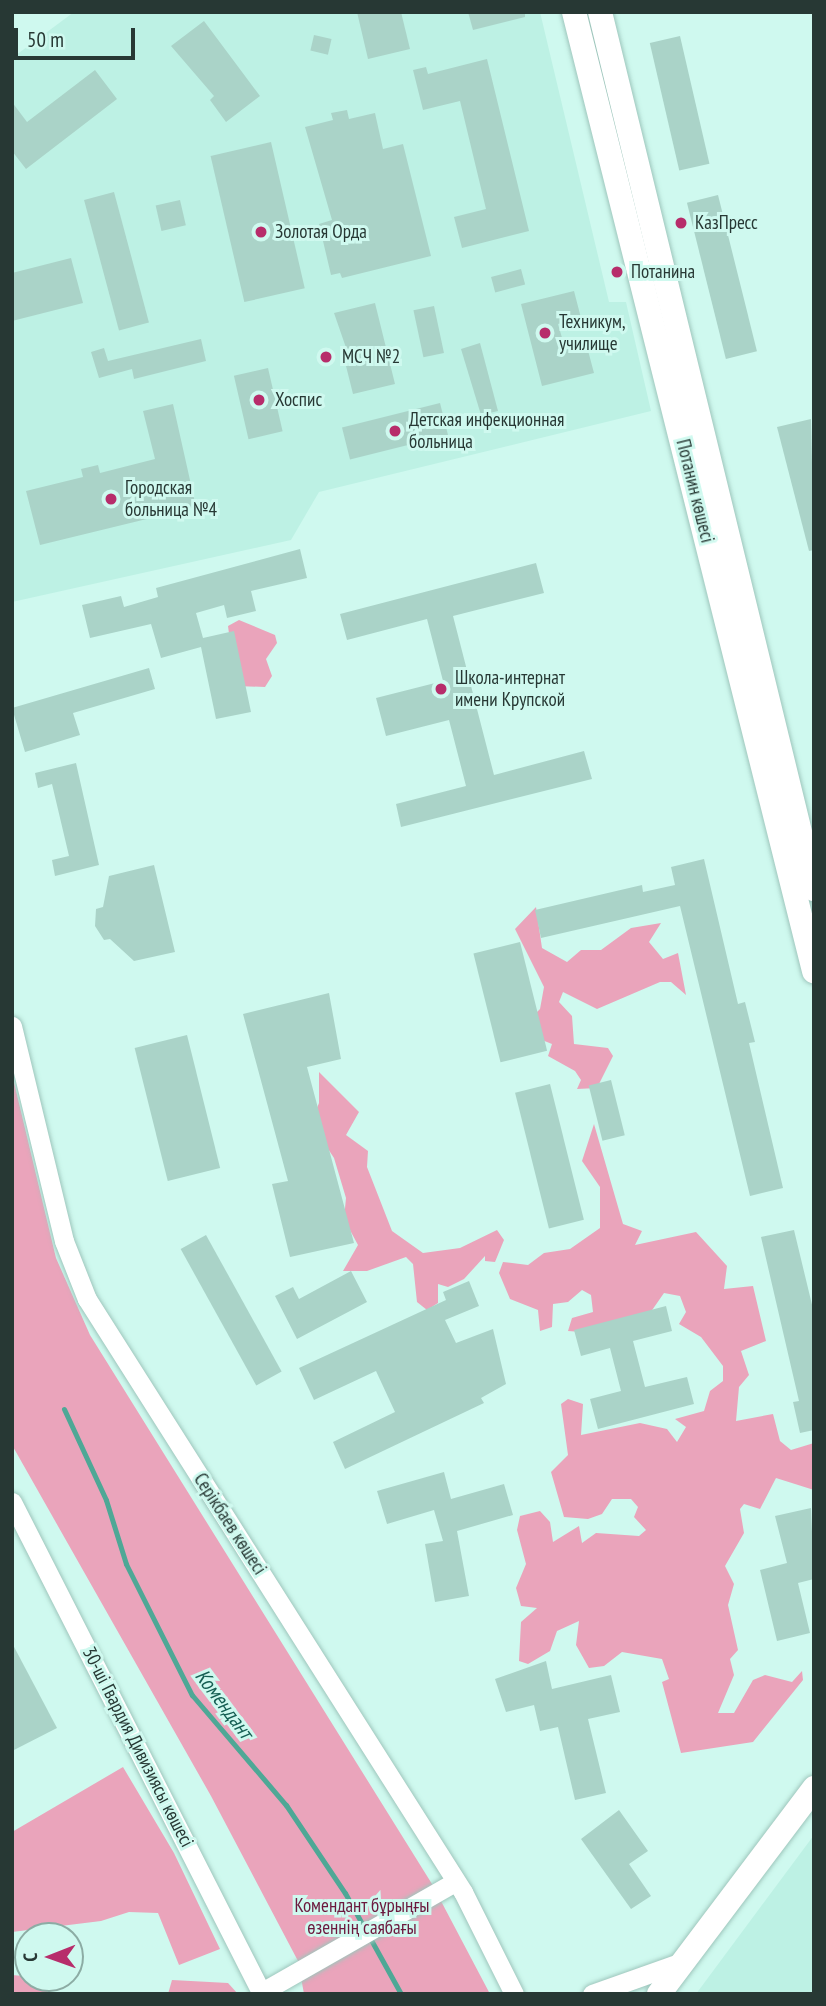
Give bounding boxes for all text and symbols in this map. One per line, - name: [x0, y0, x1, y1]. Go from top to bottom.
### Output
- scale bar: [18, 14, 138, 58]
- text: 50 m: [27, 26, 64, 53]
- place label: КазПресс: [695, 212, 758, 234]
- marker: КазПресс: [673, 215, 689, 231]
- place label: Золотая Орда: [275, 221, 367, 243]
- marker: Золотая Орда: [253, 224, 269, 240]
- place label: Потанина: [631, 261, 695, 283]
- marker: Потанина: [609, 264, 625, 280]
- place label: Техникум, училище: [559, 311, 625, 355]
- marker: Техникум, училище: [537, 325, 553, 341]
- place label: МСЧ №2: [342, 346, 400, 368]
- marker: МСЧ №2: [316, 347, 336, 367]
- place label: Хоспис: [275, 389, 322, 411]
- marker: Хоспис: [249, 390, 269, 410]
- place label: Детская инфекционная больница: [409, 409, 564, 453]
- marker: Детская инфекционная больница: [387, 423, 403, 439]
- street label: Потанин көшесі: [671, 437, 719, 545]
- place label: Городская больница №4: [125, 477, 217, 521]
- marker: Городская больница №4: [103, 491, 119, 507]
- place label: Школа-интернат имени Крупской: [455, 667, 565, 711]
- marker: Школа-интернат имени Крупской: [433, 681, 449, 697]
- street label: Серікбаев көшесі: [189, 1469, 271, 1579]
- street label: 30-ші Гвардия Дивизиясы көшесі: [77, 1643, 199, 1851]
- water label: Комендант: [190, 1664, 258, 1744]
- park label: Комендант бұрыңғы өзеннің саябағы: [294, 1895, 430, 1939]
- north arrow: [14, 1922, 84, 1992]
- text: С: [18, 1953, 42, 1962]

